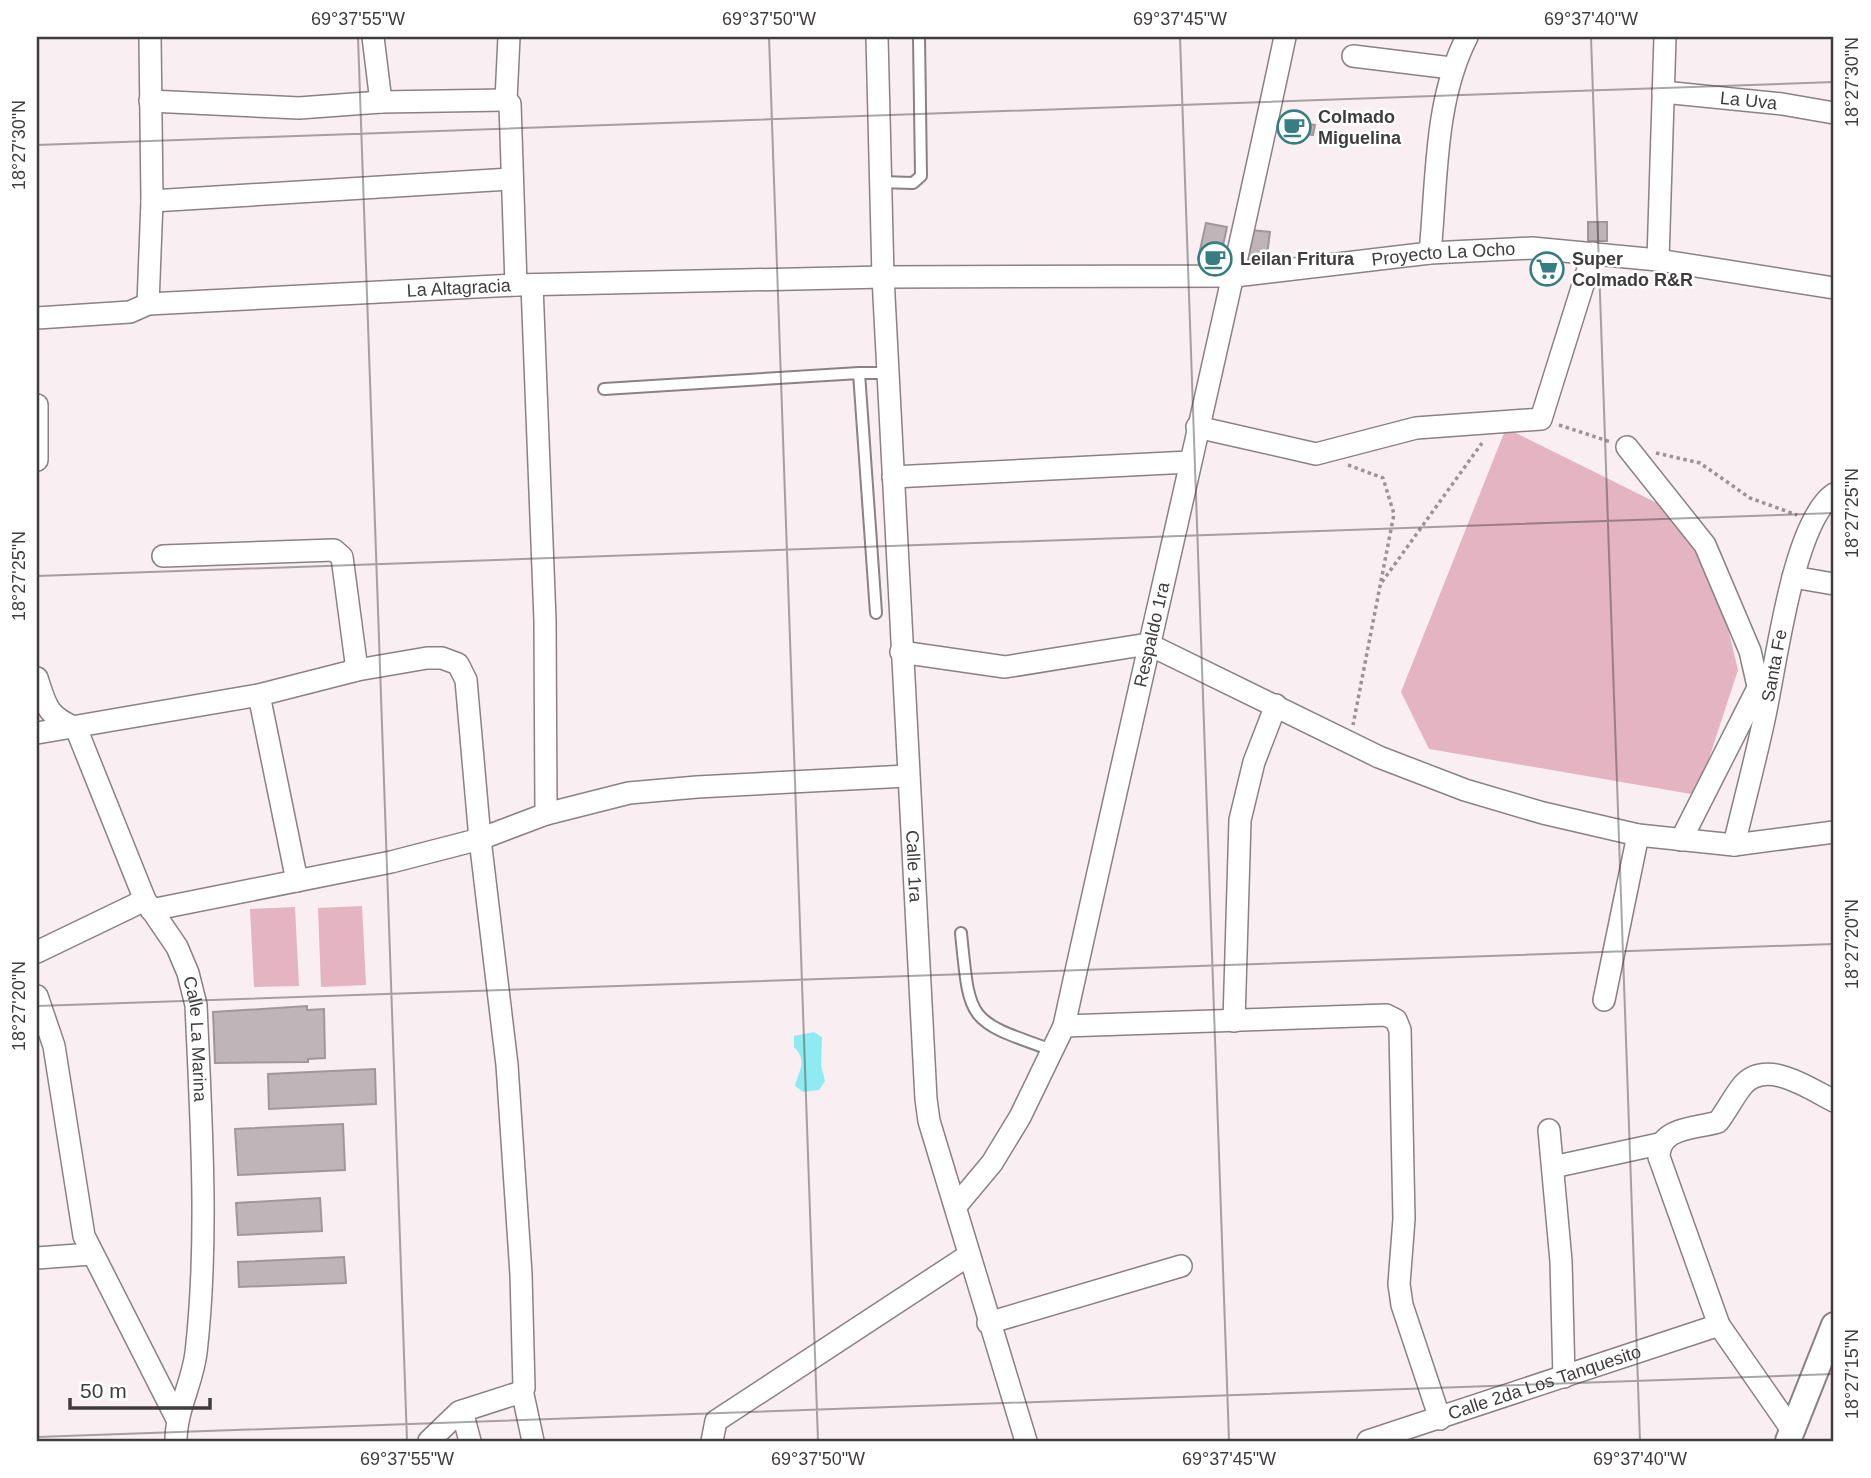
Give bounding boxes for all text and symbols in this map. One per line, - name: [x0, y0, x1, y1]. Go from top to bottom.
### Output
- text: 69°37'55"W: [311, 9, 405, 29]
- text: 69°37'50"W: [722, 9, 816, 29]
- text: 69°37'45"W: [1133, 9, 1227, 29]
- text: 69°37'40"W: [1544, 9, 1638, 29]
- text: 18°27'30"N: [1842, 37, 1862, 127]
- street label: La Uva: [1719, 88, 1779, 114]
- text: 18°27'30"N: [9, 100, 29, 190]
- place label: Colmado Miguelina: [1318, 107, 1402, 148]
- cafe icon: Colmado Miguelina: [1275, 108, 1313, 146]
- street label: Proyecto La Ocho: [1370, 239, 1516, 270]
- cafe icon: Leilan Fritura: [1196, 240, 1234, 278]
- place label: Leilan Fritura: [1240, 249, 1355, 269]
- place label: Super Colmado R&R: [1572, 249, 1693, 290]
- supermarket icon: Super Colmado R&R: [1528, 250, 1566, 288]
- street label: La Altagracia: [406, 275, 512, 301]
- text: 18°27'25"N: [1842, 468, 1862, 558]
- text: 18°27'25"N: [9, 531, 29, 621]
- street label: Respaldo 1ra: [1130, 579, 1174, 689]
- street label: Santa Fe: [1758, 628, 1791, 703]
- street label: Calle 1ra: [902, 830, 926, 904]
- text: 18°27'20"N: [1842, 899, 1862, 989]
- text: 18°27'20"N: [9, 961, 29, 1051]
- street label: Calle La Marina: [179, 974, 210, 1103]
- text: 18°27'15"N: [1842, 1329, 1862, 1419]
- street label: Calle 2da Los Tanquesito: [1446, 1341, 1644, 1424]
- scale bar: [70, 1366, 210, 1410]
- text: 50 m: [80, 1379, 127, 1402]
- text: 69°37'55"W: [360, 1449, 454, 1469]
- text: 69°37'50"W: [771, 1449, 865, 1469]
- text: 69°37'45"W: [1182, 1449, 1276, 1469]
- text: 69°37'40"W: [1593, 1449, 1687, 1469]

